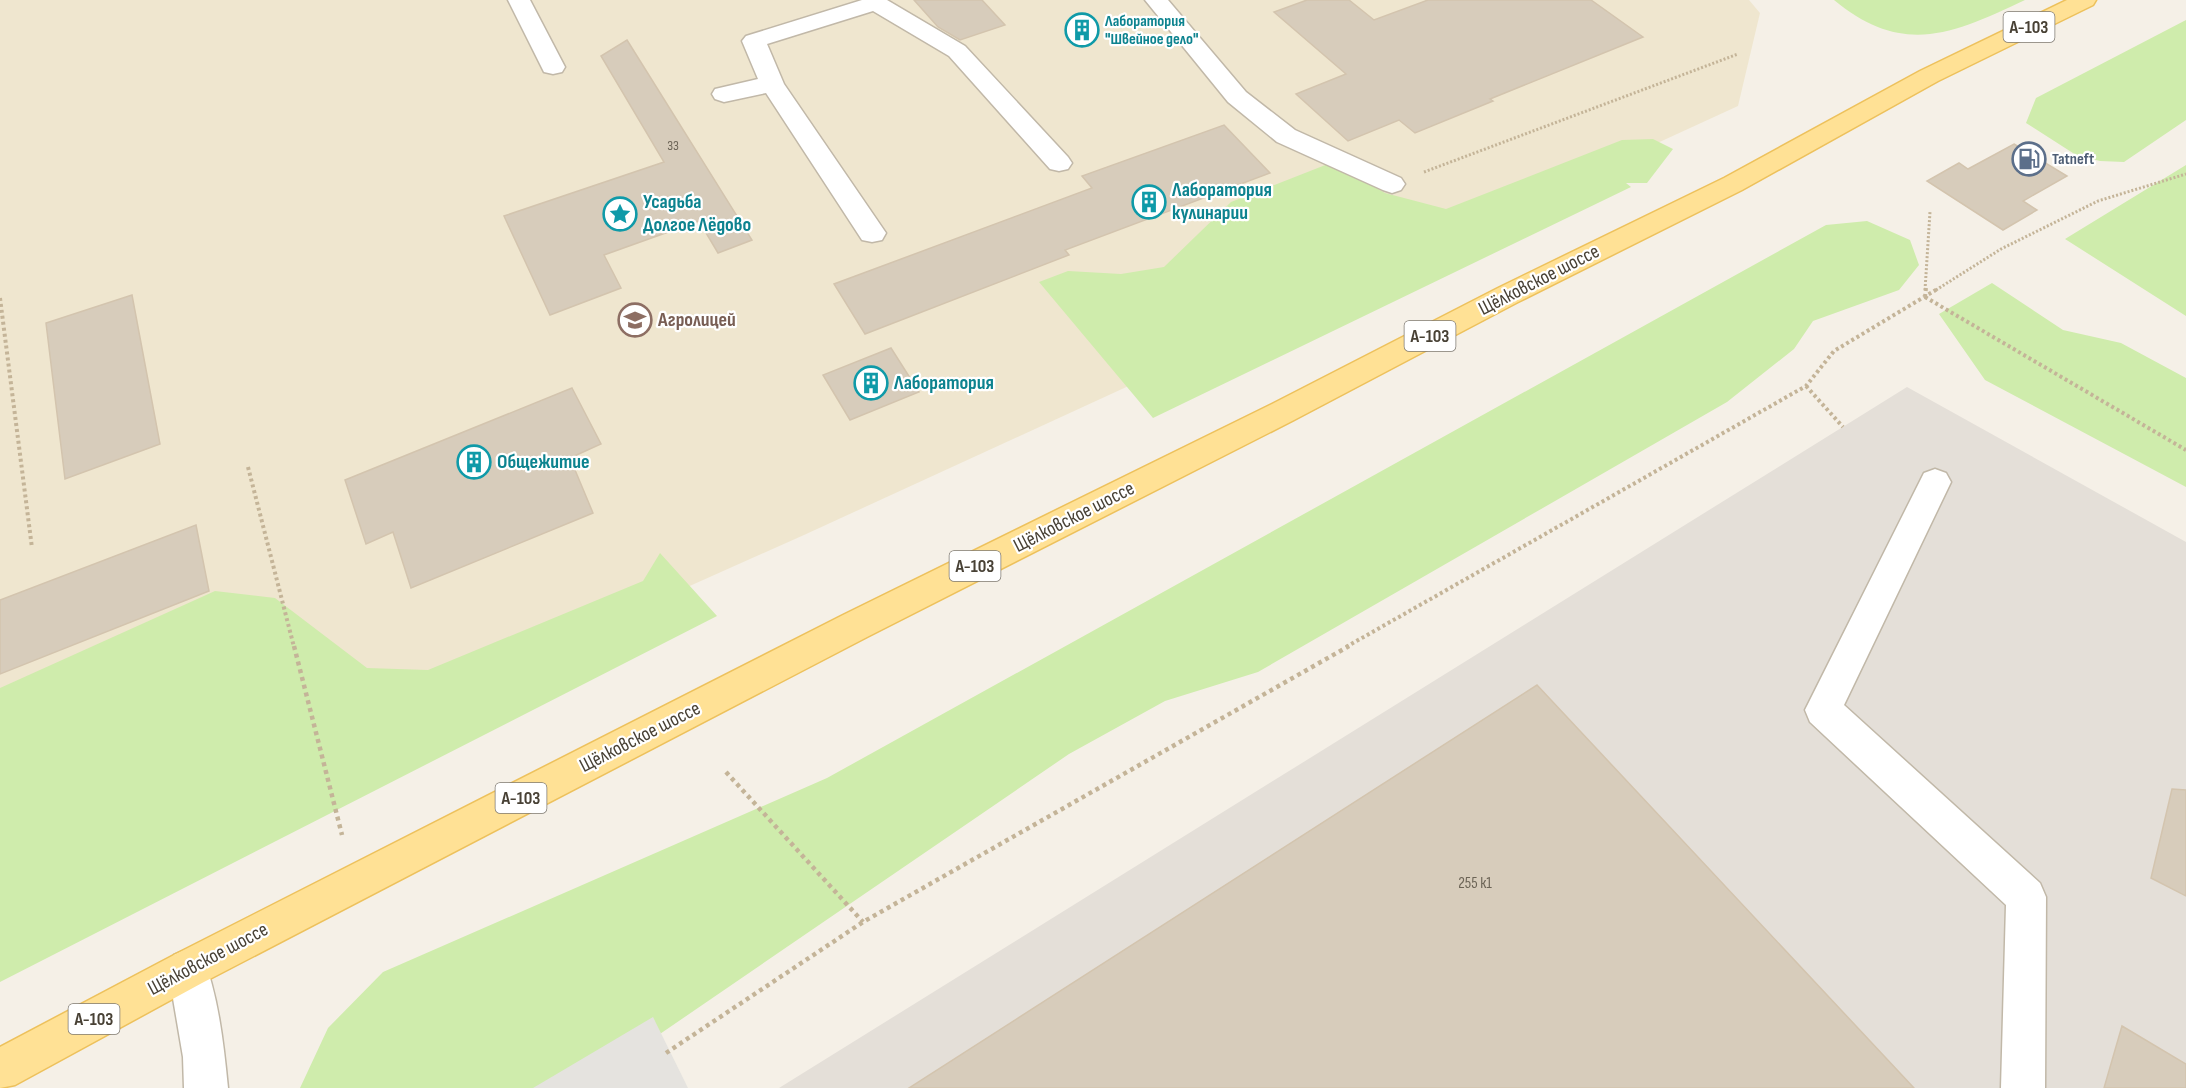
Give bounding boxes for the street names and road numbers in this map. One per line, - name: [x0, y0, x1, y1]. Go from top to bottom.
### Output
- road number: А-103: [2004, 12, 2054, 42]
- street label: Щёлковское шоссе: [1475, 239, 1603, 321]
- road number: А-103: [1404, 321, 1456, 351]
- street label: Щёлковское шоссе: [1010, 476, 1138, 558]
- road number: А-103: [950, 551, 1000, 581]
- street label: Щёлковское шоссе: [576, 696, 704, 778]
- road number: А-103: [496, 783, 546, 813]
- street label: Щёлковское шоссе: [144, 917, 272, 1001]
- road number: А-103: [68, 1004, 119, 1034]

